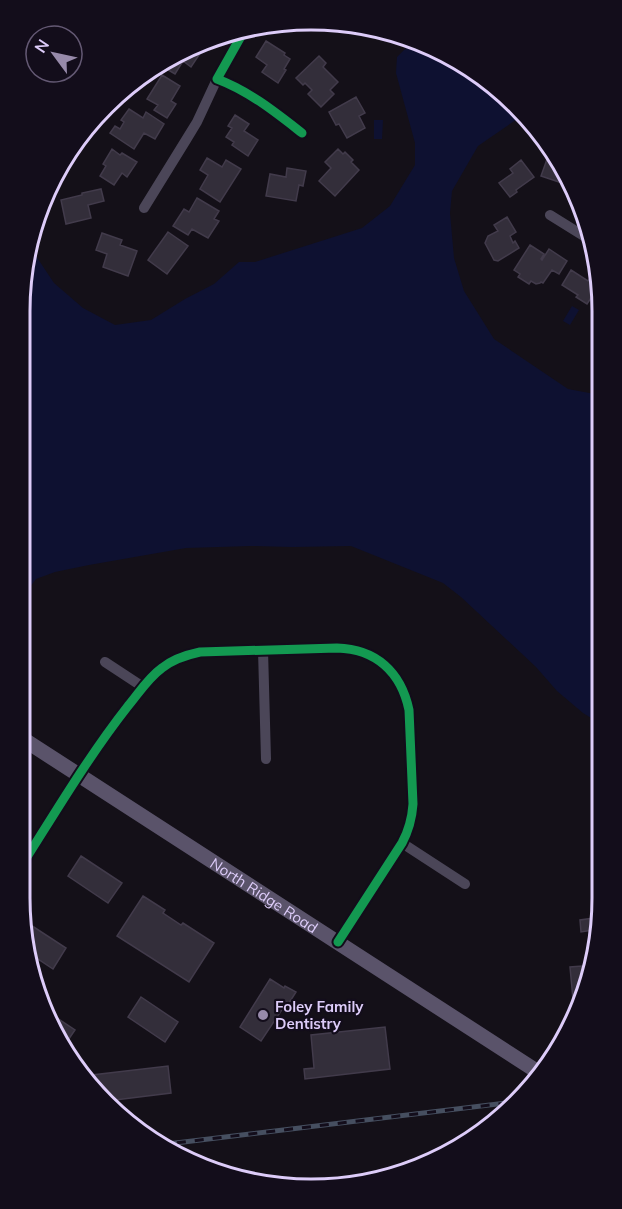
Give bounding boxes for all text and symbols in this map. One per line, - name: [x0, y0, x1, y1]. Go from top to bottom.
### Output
- north arrow: [24, 24, 84, 84]
- text: N: [30, 35, 53, 56]
- street label: North Ridge Road: [207, 853, 322, 937]
- place label: Foley Family Dentistry: [275, 997, 364, 1033]
- marker: Foley Family Dentistry: [256, 1008, 270, 1022]

